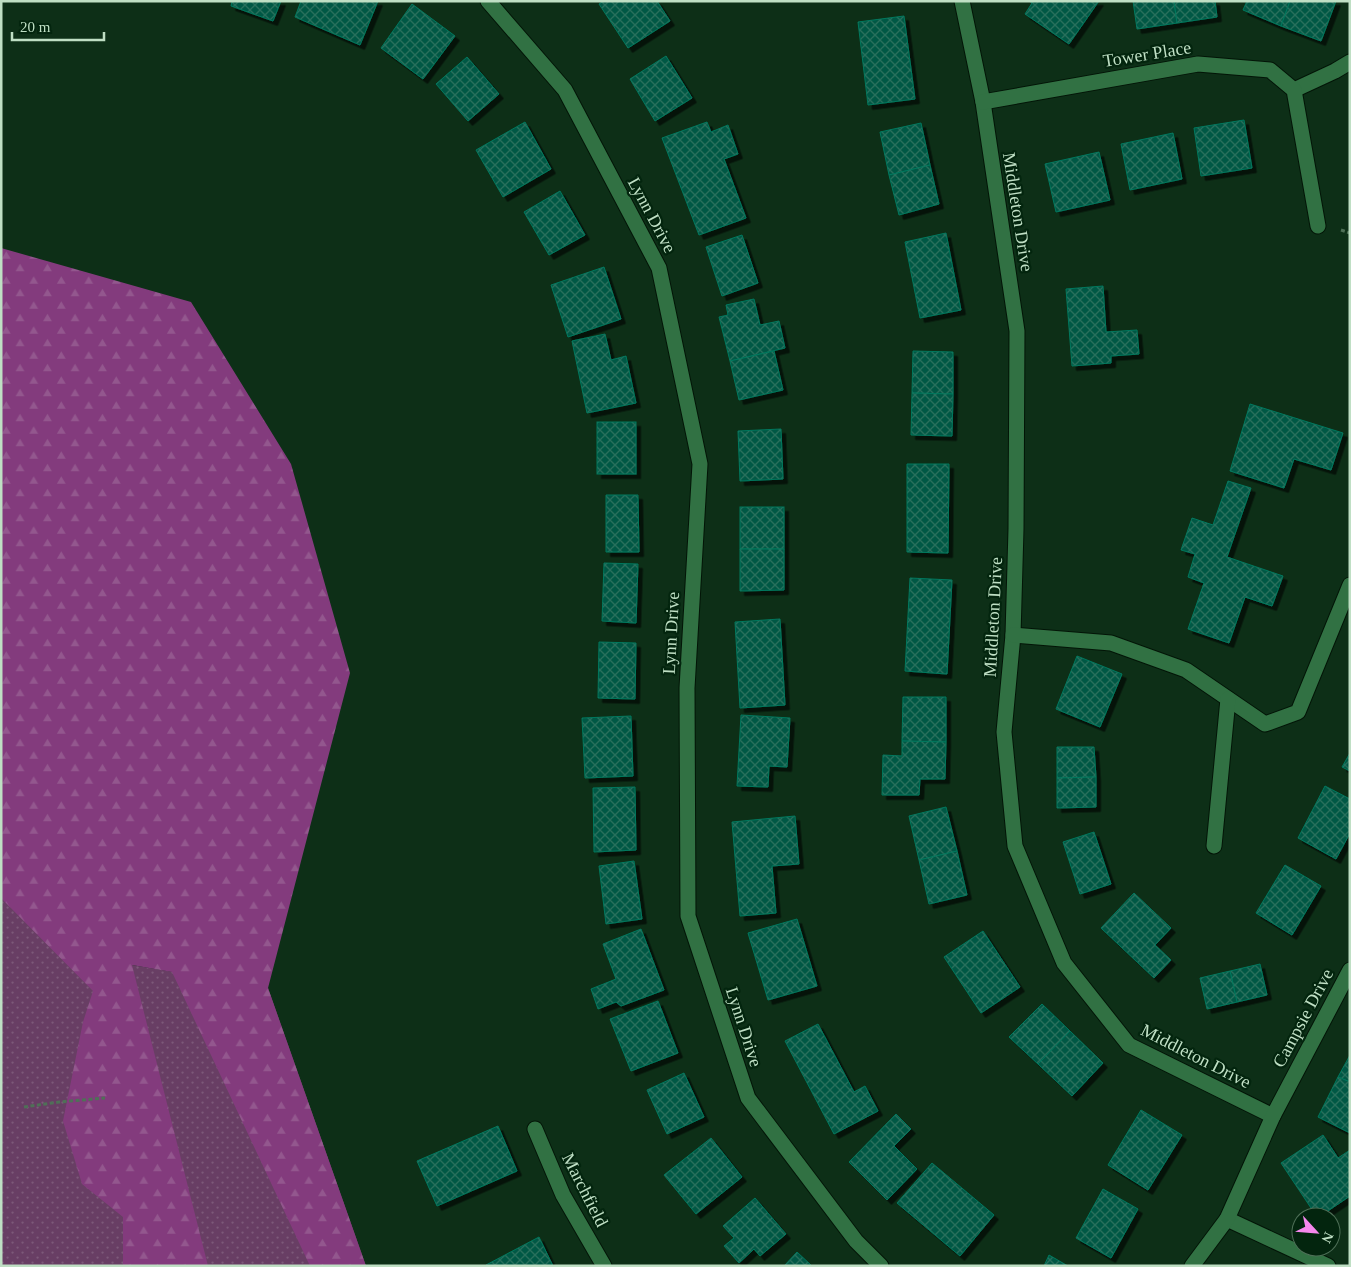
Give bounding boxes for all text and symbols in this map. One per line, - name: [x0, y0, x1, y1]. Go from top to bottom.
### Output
- scale bar: [12, 10, 105, 42]
- text: 20 m: [20, 19, 51, 35]
- street label: Tower Place: [1101, 37, 1193, 71]
- street label: Middleton Drive: [999, 151, 1037, 273]
- street label: Lynn Drive: [624, 174, 680, 256]
- street label: Middleton Drive: [980, 556, 1006, 678]
- street label: Lynn Drive: [659, 591, 683, 675]
- street label: Campsie Drive: [1269, 965, 1337, 1071]
- street label: Lynn Drive: [722, 985, 766, 1069]
- street label: Middleton Drive: [1138, 1020, 1254, 1092]
- street label: Marchfield: [558, 1150, 612, 1230]
- north arrow: [1291, 1207, 1341, 1257]
- text: N: [1318, 1230, 1336, 1245]

